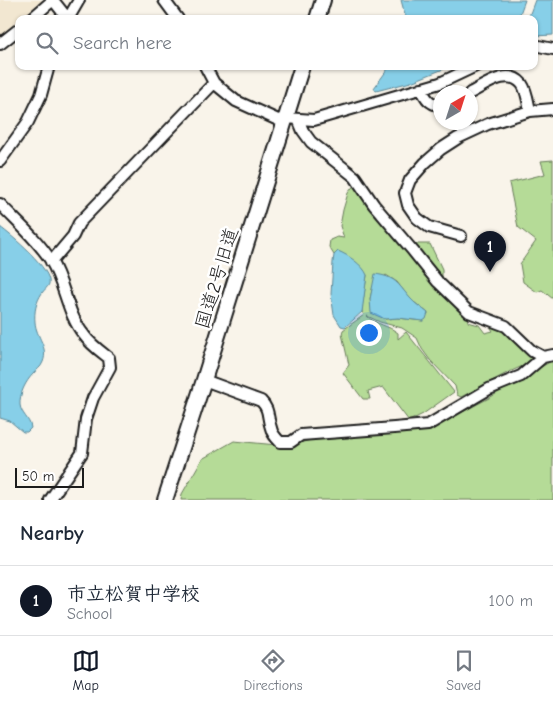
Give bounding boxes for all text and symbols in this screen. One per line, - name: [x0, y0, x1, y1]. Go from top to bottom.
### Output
- search box: [15, 15, 538, 70]
- icon: search: [33, 29, 61, 57]
- text: Search here: [73, 32, 172, 54]
- north arrow: [433, 85, 478, 130]
- street label: 国道2号旧道: [191, 225, 243, 332]
- pin: 1: [474, 231, 506, 272]
- your location: [356, 320, 382, 346]
- scale bar: [15, 465, 84, 488]
- text: 50 m: [22, 468, 54, 485]
- text: Nearby: [20, 521, 84, 545]
- text: 市立松賀中学校: [67, 583, 200, 605]
- text: 1: [33, 592, 39, 610]
- text: 100 m: [489, 592, 533, 610]
- text: School: [67, 605, 113, 623]
- tab: Map: [72, 647, 100, 694]
- tab: Directions: [243, 647, 303, 694]
- tab: Saved: [446, 647, 481, 694]

